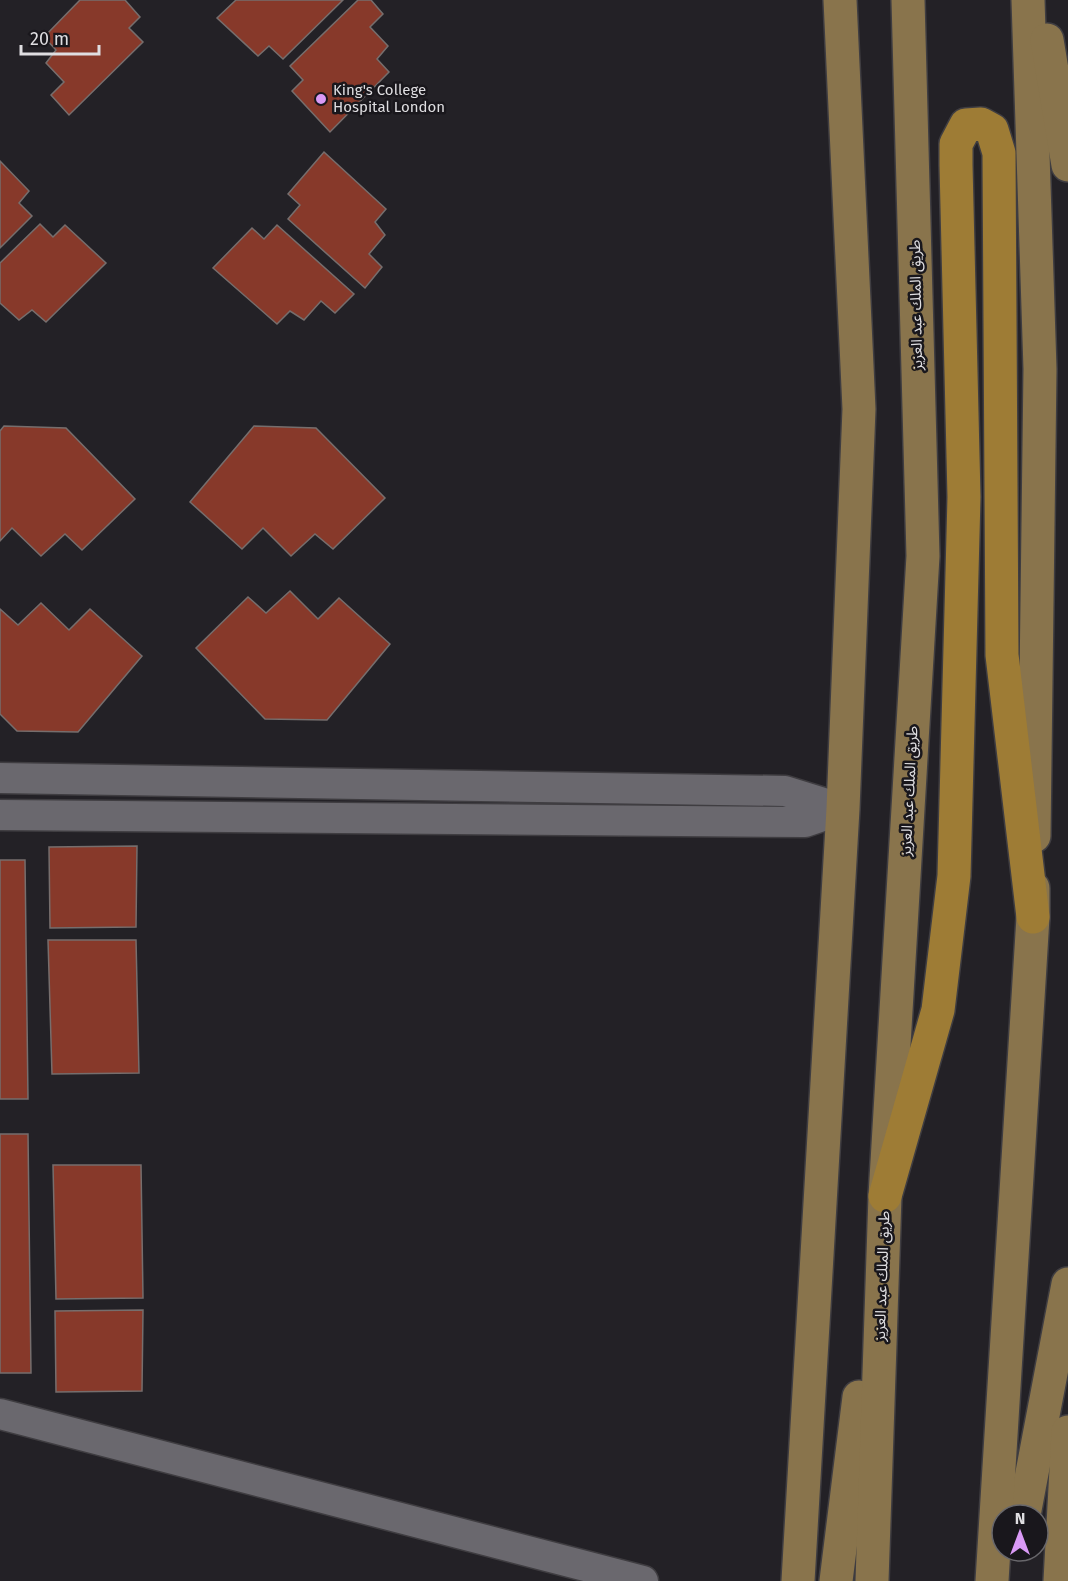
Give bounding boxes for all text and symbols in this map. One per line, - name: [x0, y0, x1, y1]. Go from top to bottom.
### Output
- scale bar: [21, 18, 99, 56]
- text: 20 m: [30, 28, 69, 50]
- place label: King's College Hospital London: [333, 81, 445, 116]
- marker: King's College Hospital London: [314, 92, 328, 106]
- street label: طريق الملك عبد العزيز: [906, 240, 927, 371]
- street label: طريق الملك عبد العزيز: [897, 725, 922, 858]
- street label: طريق الملك عبد العزيز: [871, 1210, 894, 1343]
- north arrow: [990, 1503, 1050, 1563]
- text: N: [1015, 1509, 1025, 1528]

